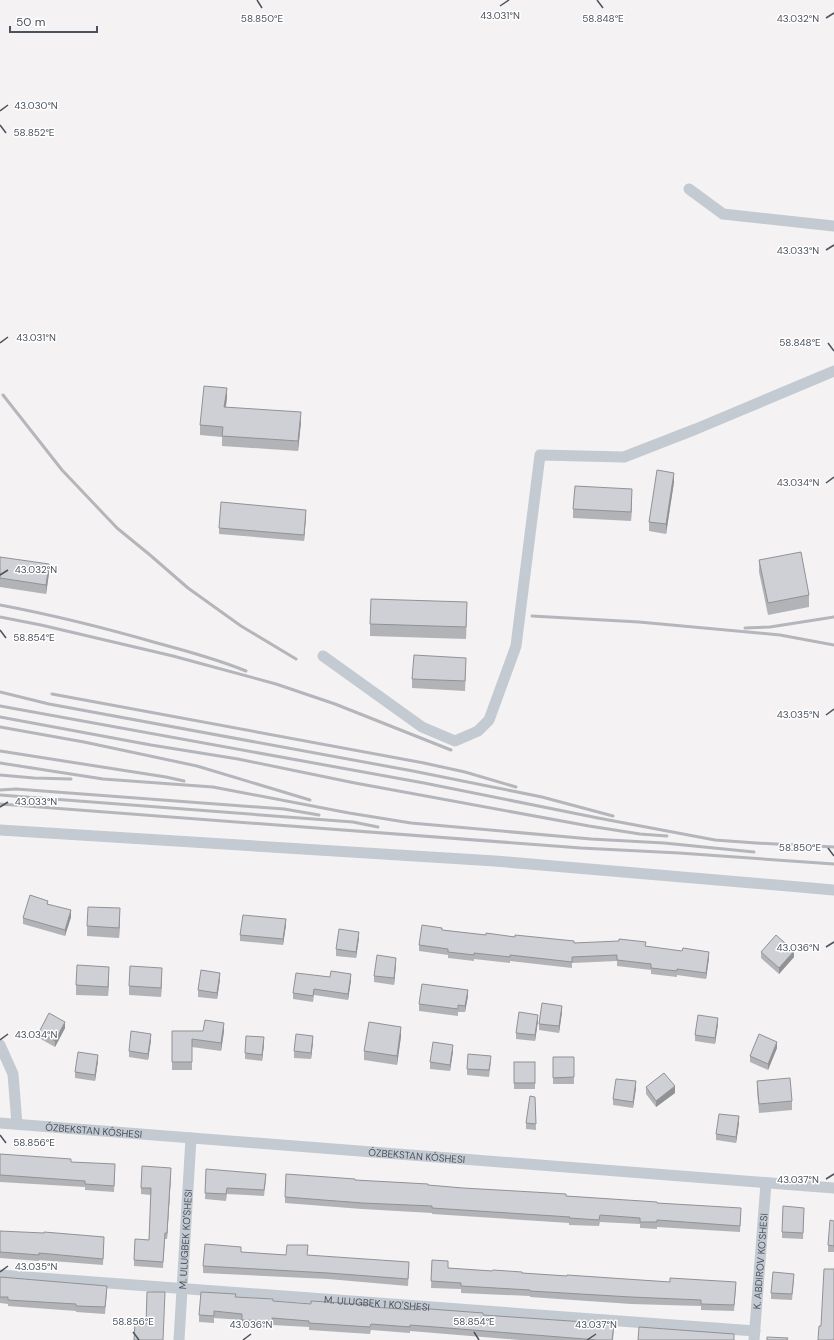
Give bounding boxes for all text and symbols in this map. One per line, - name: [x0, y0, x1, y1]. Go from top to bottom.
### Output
- scale bar: [10, 8, 97, 34]
- text: 43.031°N: [480, 9, 520, 22]
- text: 58.850°E: [241, 12, 283, 25]
- text: 58.848°E: [582, 12, 624, 25]
- text: 43.032°N: [777, 12, 819, 25]
- text: 50 m: [16, 14, 45, 30]
- text: 43.030°N: [14, 99, 58, 112]
- text: 58.852°E: [13, 126, 55, 139]
- text: 43.033°N: [777, 244, 819, 257]
- text: 43.031°N: [16, 331, 56, 344]
- text: 58.848°E: [779, 336, 821, 349]
- text: 43.034°N: [777, 476, 819, 489]
- text: 43.032°N: [15, 563, 57, 576]
- text: 58.854°E: [13, 631, 55, 644]
- text: 43.035°N: [777, 708, 819, 721]
- text: 43.033°N: [15, 795, 57, 808]
- text: 58.850°E: [779, 841, 821, 854]
- text: 43.036°N: [777, 941, 820, 954]
- text: 43.034°N: [15, 1028, 57, 1041]
- street label: ÓZBEKSTAN KÓSHESI: [45, 1121, 143, 1141]
- text: 58.856°E: [13, 1136, 55, 1149]
- street label: ÓZBEKSTAN KÓSHESI: [368, 1146, 466, 1166]
- text: 43.037°N: [777, 1173, 819, 1186]
- street label: M. ULUGBEK KO'SHESI: [176, 1189, 195, 1290]
- street label: K. ABDIROV KO'SHESI: [750, 1213, 771, 1310]
- text: 43.035°N: [15, 1260, 57, 1273]
- street label: M. ULUGBEK 1 KO'SHESI: [324, 1293, 430, 1314]
- text: 58.856°E: [112, 1315, 154, 1328]
- text: 58.854°E: [453, 1315, 495, 1328]
- text: 43.036°N: [230, 1318, 273, 1331]
- text: 43.037°N: [575, 1318, 617, 1331]

